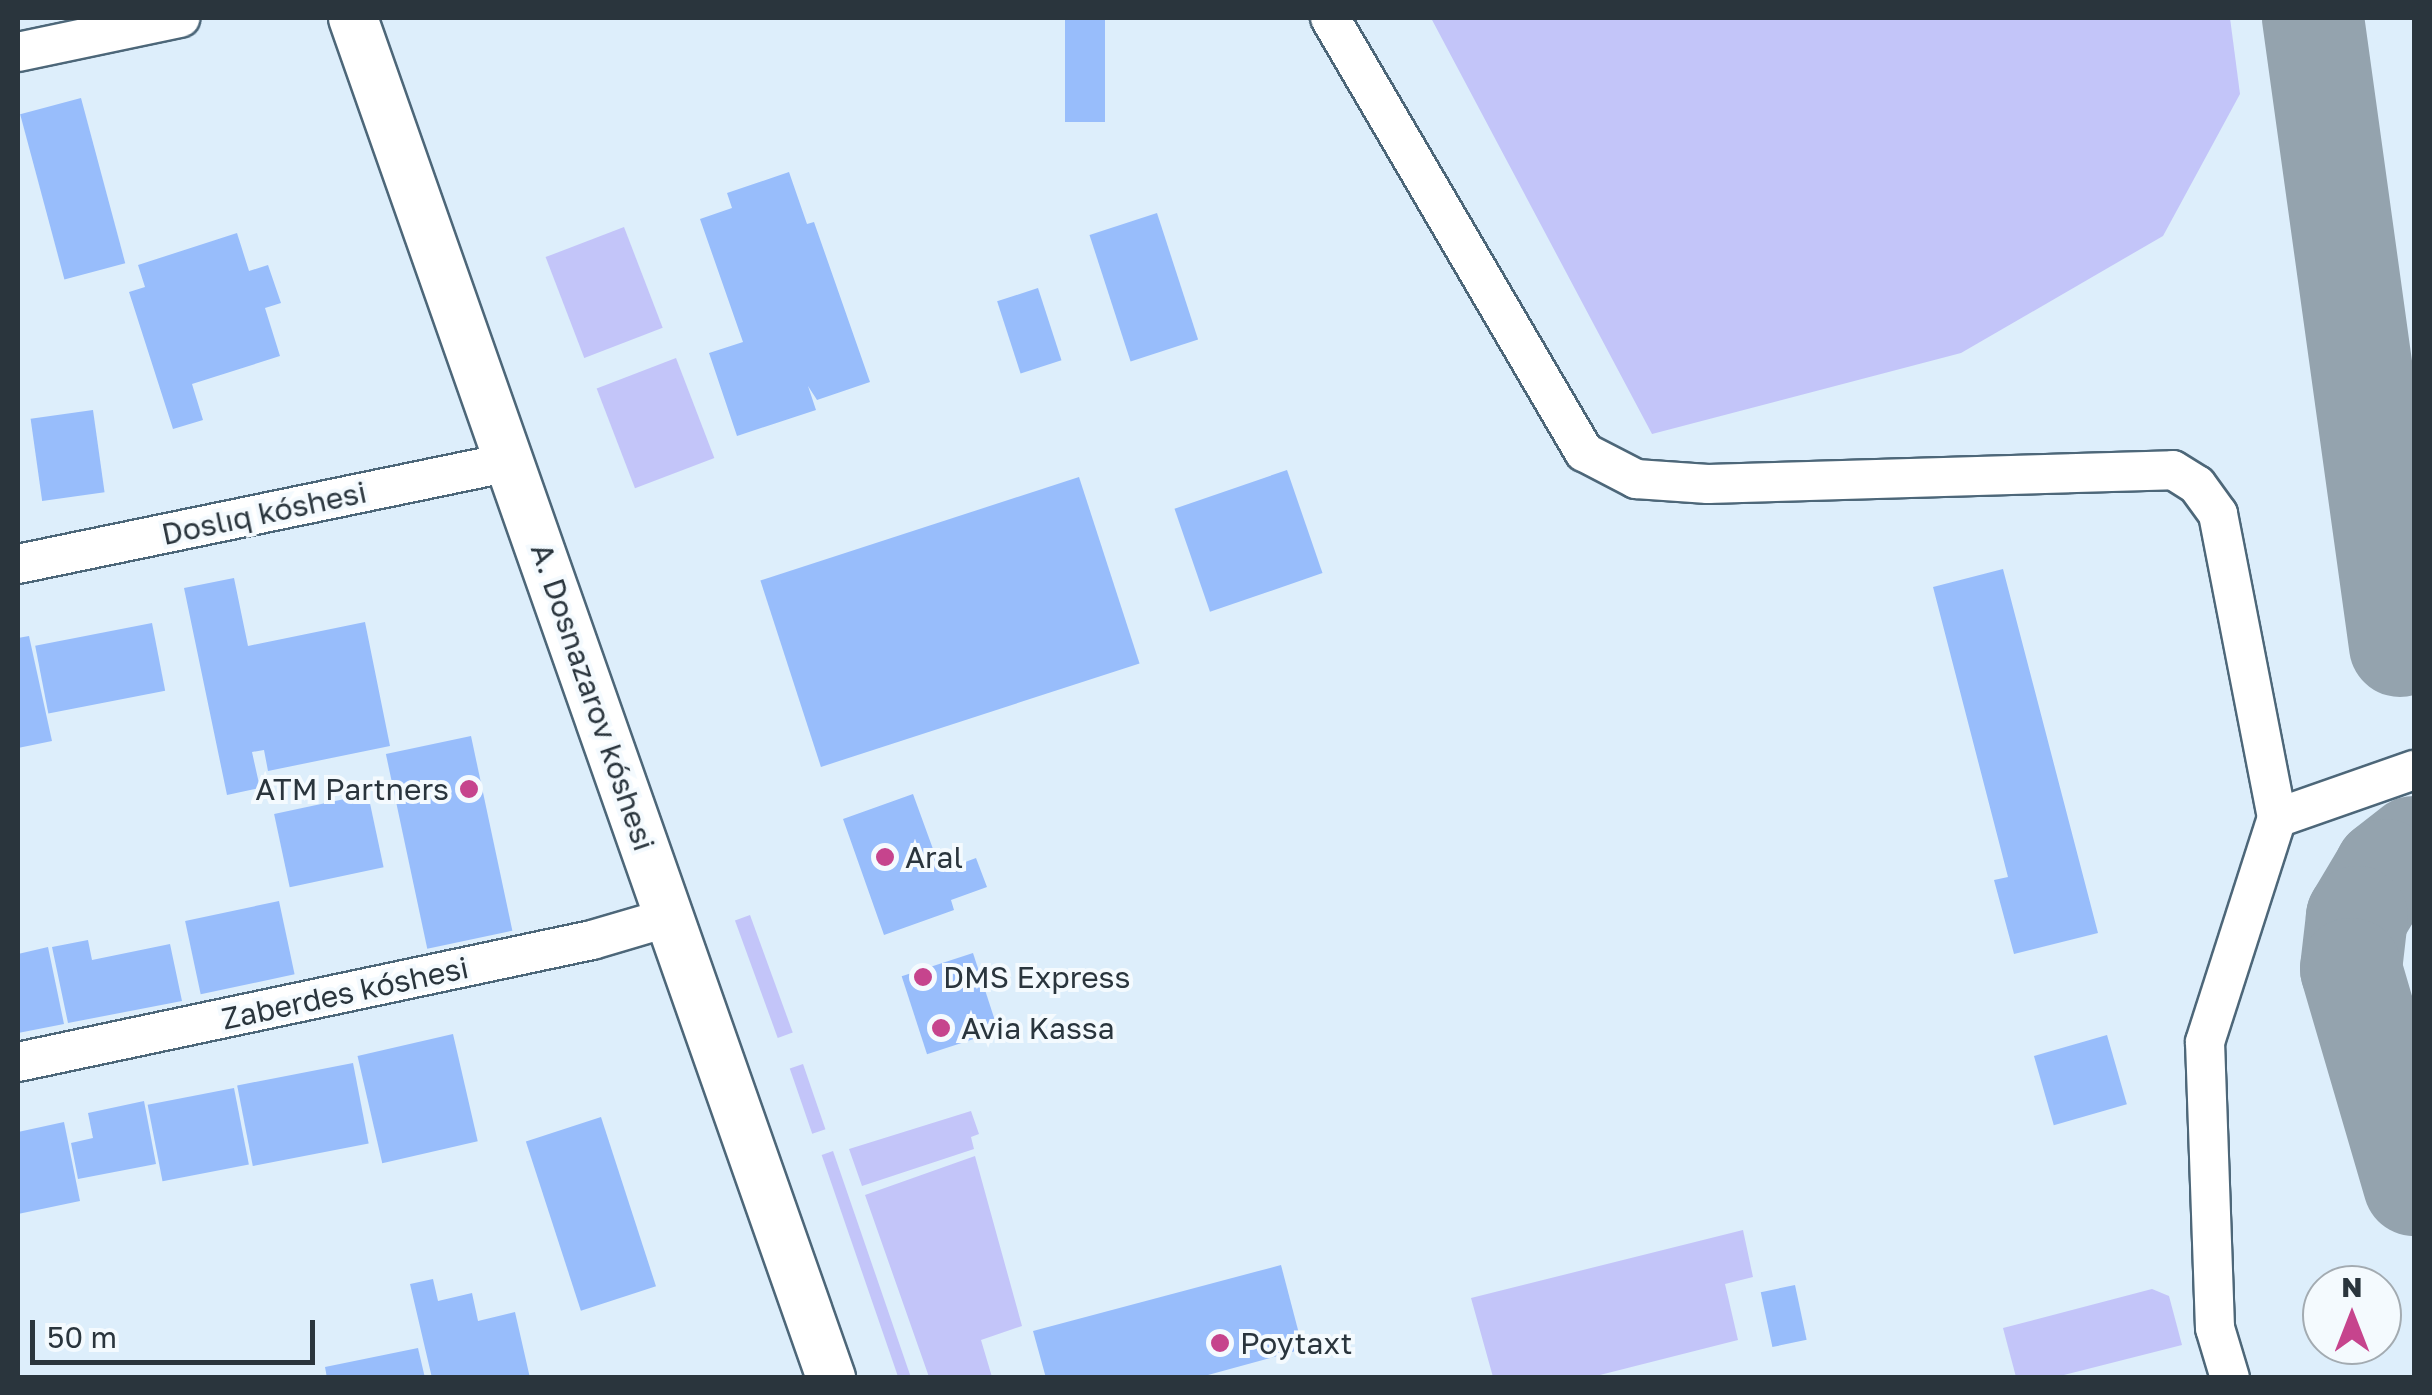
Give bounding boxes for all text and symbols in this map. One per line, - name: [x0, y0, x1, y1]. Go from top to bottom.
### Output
- street label: Doslıq kóshesi: [158, 474, 370, 552]
- street label: A. Dosnazarov kóshesi: [523, 539, 663, 855]
- place label: ATM Partners: [255, 771, 449, 807]
- marker: ATM Partners: [458, 778, 480, 800]
- place label: Aral: [905, 839, 963, 875]
- marker: Aral: [874, 846, 896, 868]
- street label: Zaberdes kóshesi: [218, 949, 472, 1037]
- place label: DMS Express: [943, 959, 1130, 995]
- marker: DMS Express: [912, 966, 934, 988]
- place label: Avia Kassa: [961, 1010, 1115, 1046]
- marker: Avia Kassa: [930, 1017, 952, 1039]
- north arrow: [2302, 1265, 2402, 1365]
- text: N: [2341, 1270, 2363, 1303]
- scale bar: [35, 1300, 320, 1362]
- text: 50 m: [47, 1319, 117, 1355]
- place label: Poytaxt: [1240, 1325, 1352, 1361]
- marker: Poytaxt: [1209, 1332, 1231, 1354]

